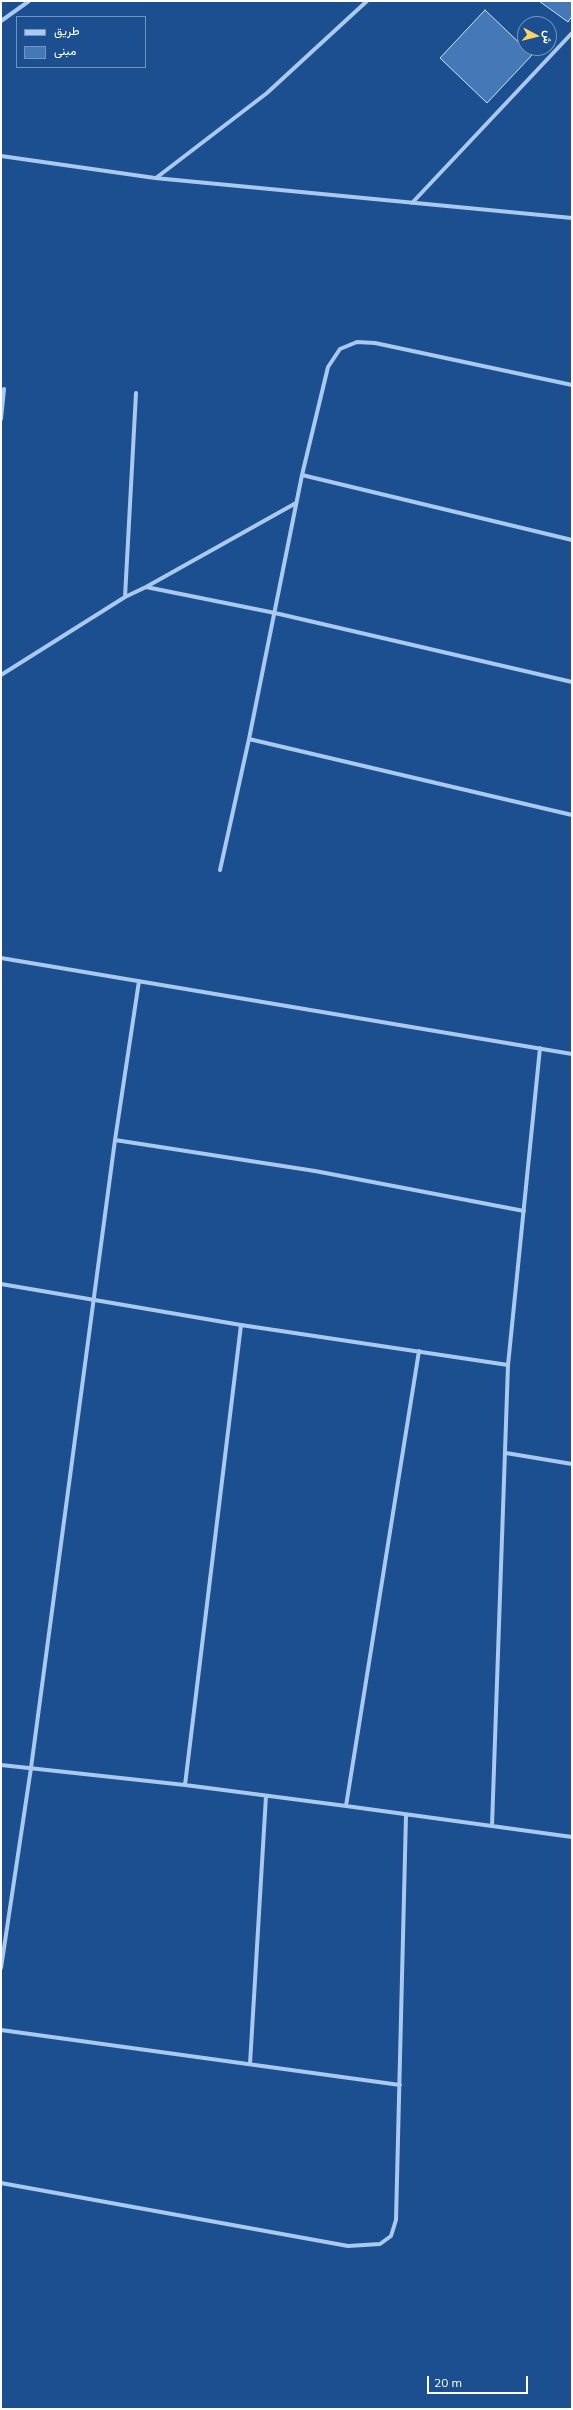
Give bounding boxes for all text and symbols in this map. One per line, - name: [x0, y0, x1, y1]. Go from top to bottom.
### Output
- legend: [16, 16, 146, 68]
- north arrow: [517, 16, 557, 56]
- text: طريق: [54, 23, 79, 38]
- text: ش: [540, 30, 556, 45]
- text: مبنى: [54, 43, 76, 58]
- scale bar: [429, 2368, 530, 2394]
- text: 20 m: [434, 2375, 462, 2390]

